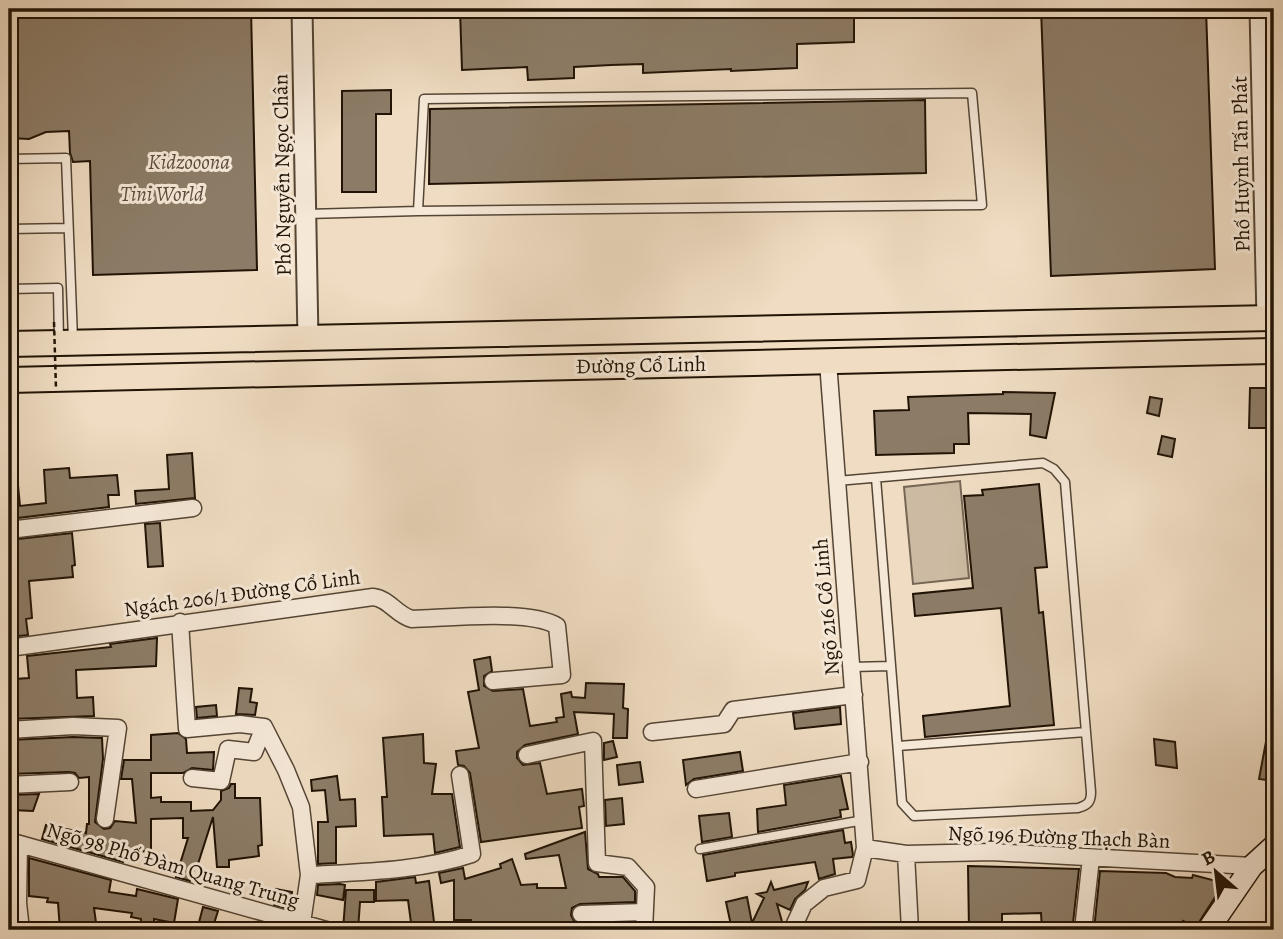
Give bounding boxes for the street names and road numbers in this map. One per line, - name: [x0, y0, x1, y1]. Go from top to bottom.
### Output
- street label: Phố Nguyễn Ngọc Chân: [266, 74, 298, 276]
- street label: Phố Huỳnh Tấn Phát: [1225, 76, 1257, 252]
- street label: Đường Cổ Linh: [576, 350, 706, 380]
- street label: Ngõ 216 Cổ Linh: [806, 537, 846, 677]
- street label: Ngách 206/1 Đường Cổ Linh: [122, 563, 362, 623]
- street label: Ngõ 98 Phố Đàm Quang Trung: [43, 815, 303, 915]
- street label: Ngõ 196 Đường Thạch Bàn: [947, 819, 1171, 855]

